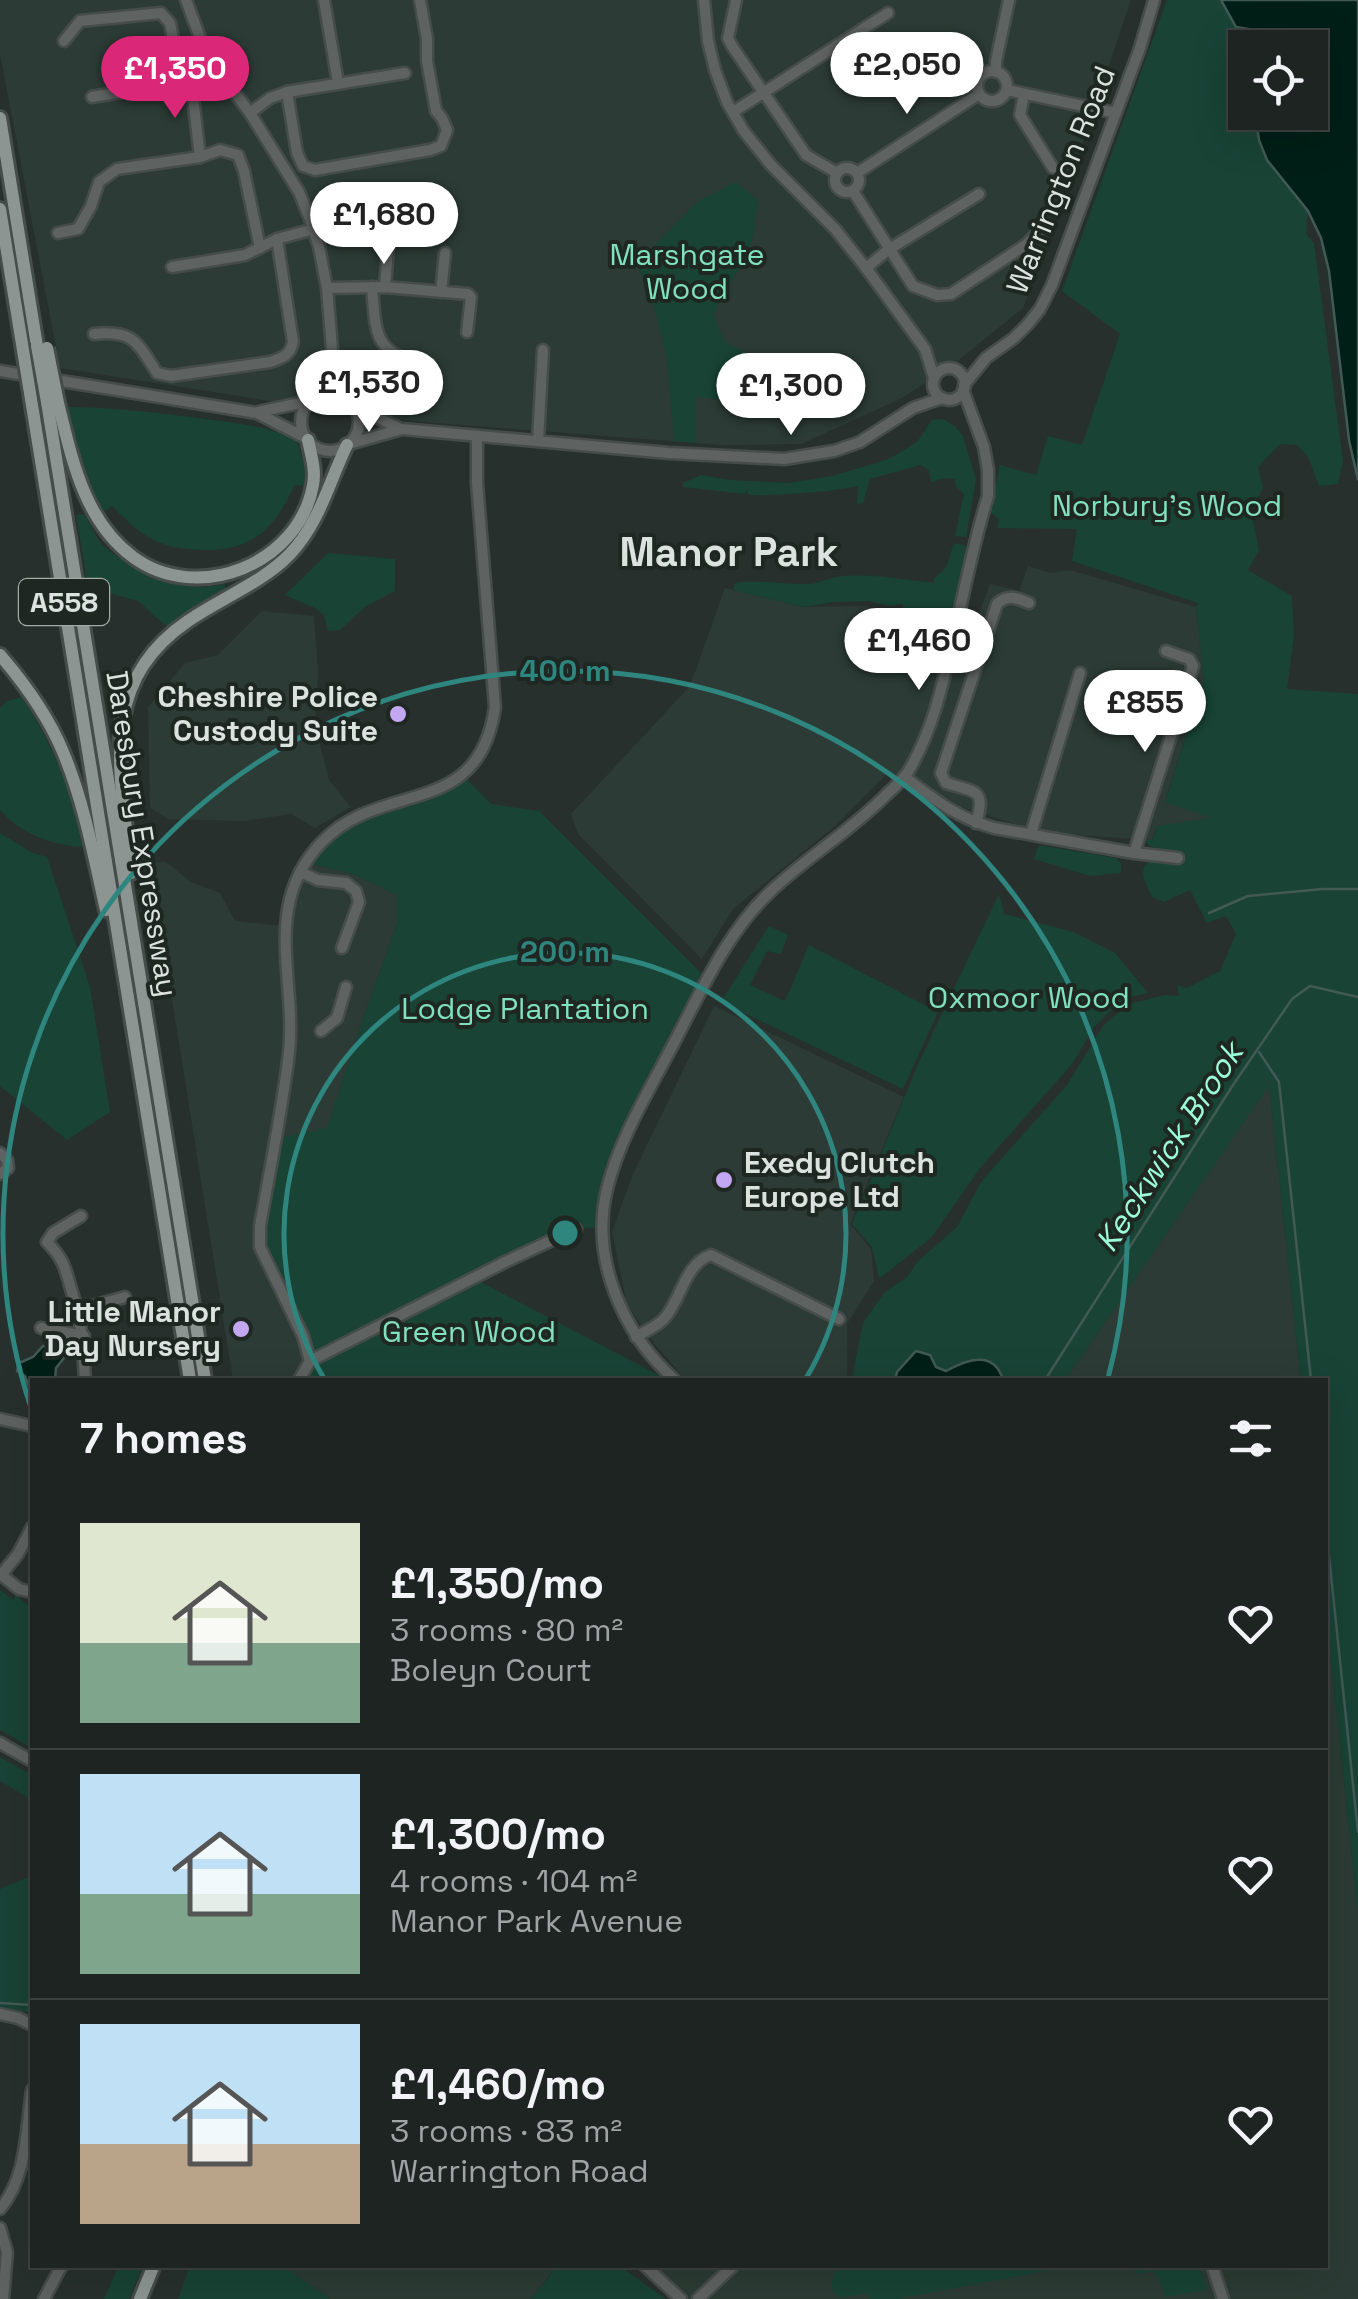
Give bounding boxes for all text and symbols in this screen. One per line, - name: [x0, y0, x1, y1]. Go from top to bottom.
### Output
- map controls: [1228, 30, 1328, 130]
- button: locate: [1228, 30, 1328, 130]
- pin: £2,050: [826, 32, 988, 117]
- pin: £1,350: [94, 36, 256, 121]
- text: £2,050: [852, 44, 962, 84]
- text: £1,350: [123, 48, 227, 88]
- street label: Warrington Road: [997, 60, 1124, 299]
- pin: £1,680: [303, 182, 465, 267]
- text: £1,680: [332, 194, 436, 234]
- park label: Marshgate Wood: [610, 235, 765, 308]
- pin: £1,530: [288, 350, 450, 435]
- pin: £1,300: [710, 353, 872, 438]
- text: £1,530: [317, 362, 421, 402]
- text: £1,300: [738, 365, 844, 405]
- park label: Norbury's Wood: [1052, 486, 1282, 525]
- district label: Manor Park: [620, 527, 838, 578]
- road number: A558: [19, 579, 109, 625]
- pin: £1,460: [838, 608, 1000, 693]
- text: £1,460: [866, 620, 972, 660]
- text: 400 m: [519, 651, 611, 690]
- street label: Daresbury Expressway: [97, 668, 188, 1000]
- pin: £855: [1086, 670, 1204, 755]
- place label: Cheshire Police Custody Suite: [157, 677, 378, 750]
- text: £855: [1106, 682, 1184, 722]
- marker: Cheshire Police Custody Suite: [387, 703, 409, 725]
- text: 200 m: [520, 932, 610, 971]
- park label: Oxmoor Wood: [928, 978, 1130, 1017]
- park label: Lodge Plantation: [401, 989, 649, 1028]
- water label: Keckwick Brook: [1086, 1032, 1254, 1259]
- place label: Exedy Clutch Europe Ltd: [744, 1143, 935, 1216]
- marker: Exedy Clutch Europe Ltd: [713, 1169, 735, 1191]
- centre of rings: [547, 1215, 583, 1251]
- place label: Little Manor Day Nursery: [45, 1292, 221, 1365]
- park label: Green Wood: [382, 1312, 556, 1351]
- marker: Little Manor Day Nursery: [230, 1318, 252, 1340]
- icon: filters: [1223, 1411, 1278, 1466]
- text: 7 homes: [80, 1412, 248, 1465]
- text: £1,350/mo: [390, 1557, 604, 1610]
- icon: home: [160, 1563, 280, 1683]
- icon: heart: [1223, 1596, 1278, 1651]
- text: 3 rooms · 80 m²: [390, 1610, 623, 1650]
- text: Boleyn Court: [390, 1650, 592, 1690]
- text: £1,300/mo: [390, 1808, 606, 1861]
- icon: home: [160, 1814, 280, 1934]
- icon: heart: [1223, 1847, 1278, 1902]
- text: 4 rooms · 104 m²: [390, 1861, 637, 1901]
- text: Manor Park Avenue: [390, 1901, 683, 1941]
- text: £1,460/mo: [390, 2058, 606, 2111]
- icon: home: [160, 2064, 280, 2184]
- icon: heart: [1223, 2097, 1278, 2152]
- text: 3 rooms · 83 m²: [390, 2111, 622, 2151]
- text: Warrington Road: [390, 2151, 649, 2191]

